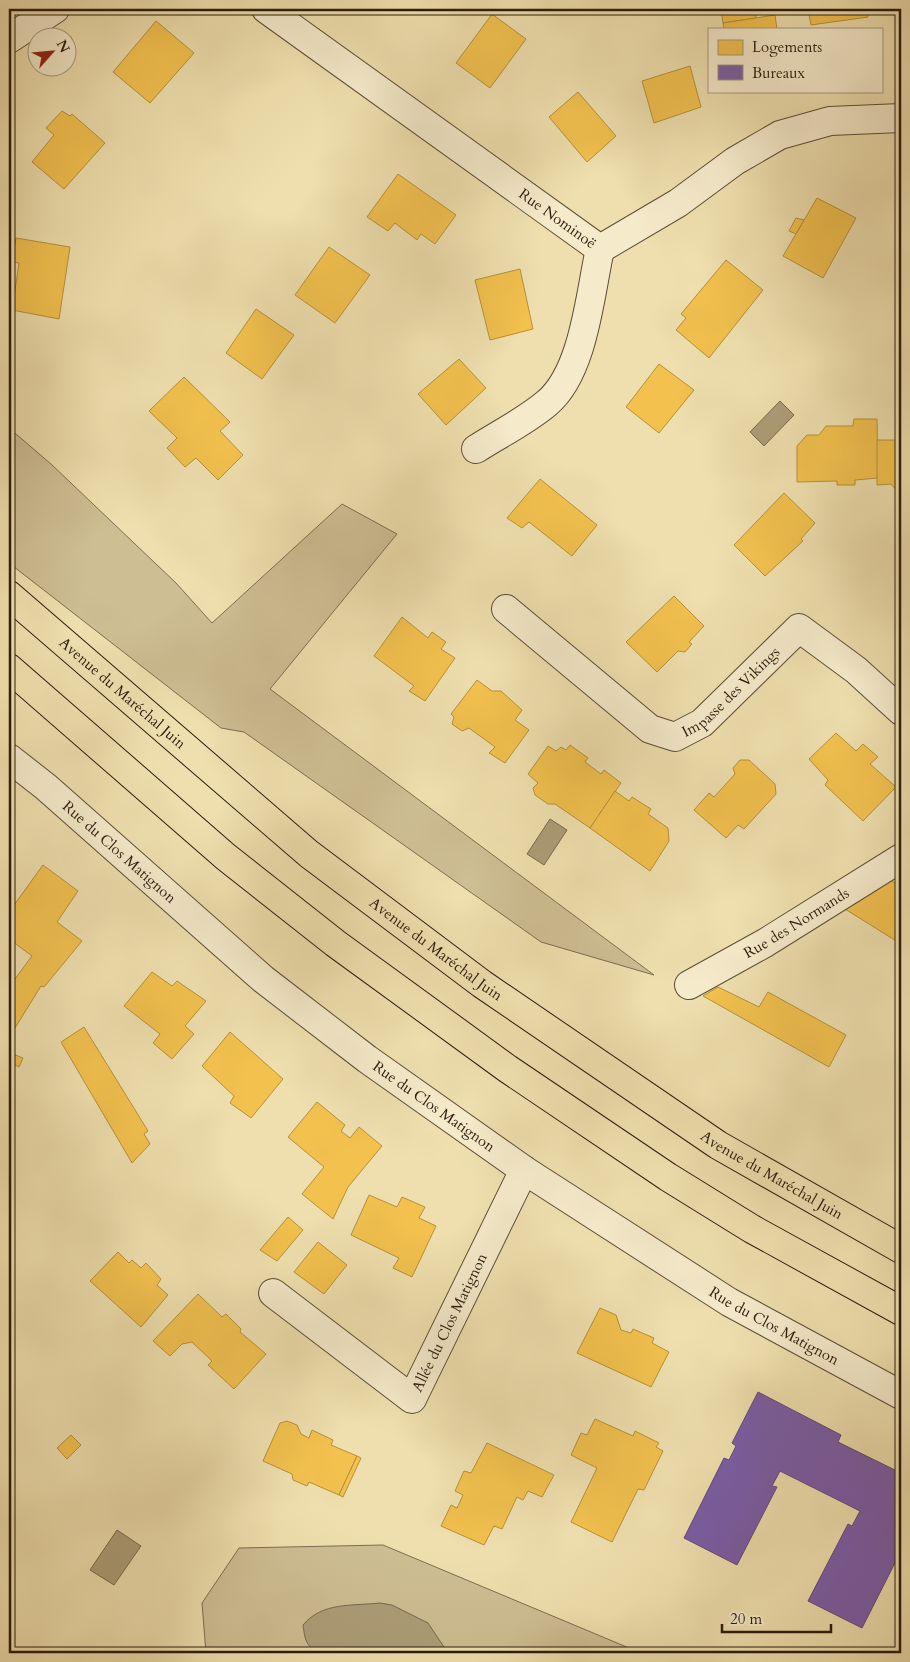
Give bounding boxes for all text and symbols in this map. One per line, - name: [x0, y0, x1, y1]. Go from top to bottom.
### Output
- north arrow: [28, 28, 78, 78]
- legend: [708, 28, 882, 92]
- text: N: [52, 37, 74, 56]
- text: Logements: [752, 37, 822, 57]
- text: Bureaux: [752, 63, 805, 83]
- street label: Rue Nominoë: [515, 184, 600, 253]
- street label: Avenue du Maréchal Juin: [55, 633, 190, 754]
- street label: Impasse des Vikings: [678, 642, 784, 742]
- street label: Rue du Clos Matignon: [58, 796, 181, 908]
- street label: Rue des Normands: [740, 883, 853, 963]
- street label: Avenue du Maréchal Juin: [365, 893, 507, 1005]
- street label: Rue du Clos Matignon: [369, 1056, 500, 1157]
- street label: Avenue du Maréchal Juin: [697, 1126, 847, 1224]
- street label: Allée du Clos Matignon: [407, 1249, 492, 1395]
- street label: Rue du Clos Matignon: [705, 1282, 843, 1370]
- scale bar: [722, 1602, 831, 1634]
- text: 20 m: [730, 1609, 762, 1629]

